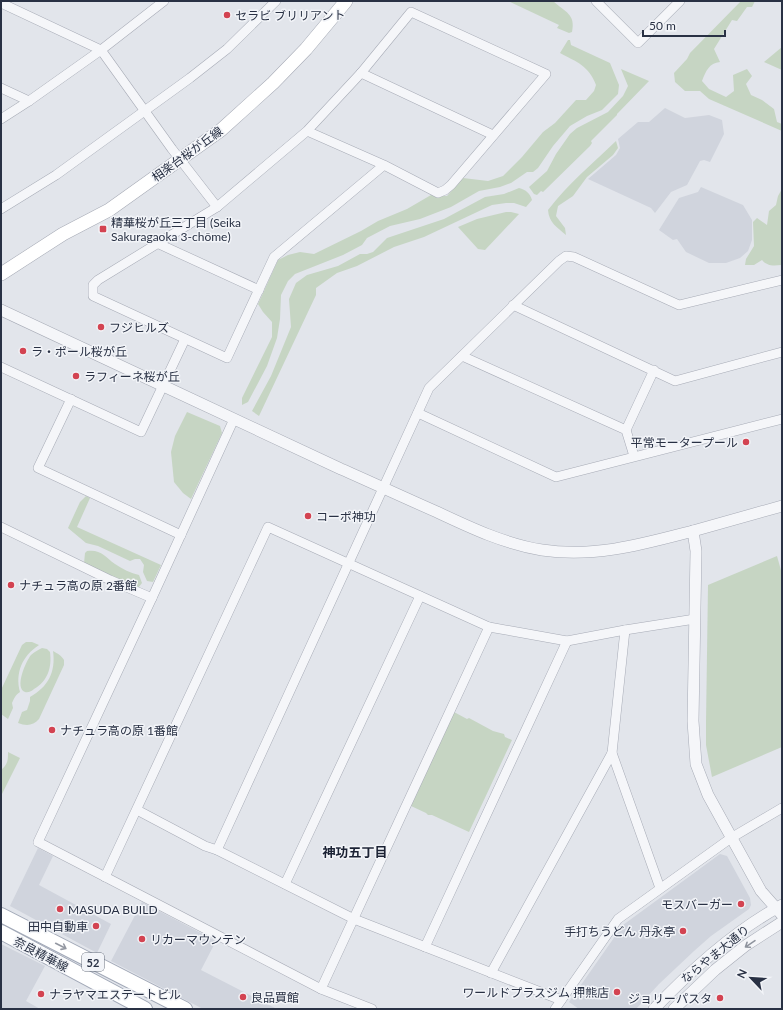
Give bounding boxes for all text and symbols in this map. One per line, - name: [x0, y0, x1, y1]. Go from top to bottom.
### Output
- place label: セラビ ブリリアント: [235, 8, 346, 23]
- marker: セラビ ブリリアント: [222, 10, 232, 20]
- scale bar: [643, 12, 725, 38]
- text: 50 m: [649, 18, 676, 33]
- street label: 相楽台桜が丘線: [149, 123, 225, 185]
- place label: 精華桜が丘三丁目 (Seika Sakuragaoka 3-chōme): [111, 215, 241, 244]
- marker: 精華桜が丘三丁目 (Seika Sakuragaoka 3-chōme): [98, 224, 108, 234]
- place label: フジヒルズ: [109, 320, 169, 335]
- marker: フジヒルズ: [96, 322, 106, 332]
- place label: ラ・ポール桜が丘: [31, 344, 127, 359]
- marker: ラ・ポール桜が丘: [18, 346, 28, 356]
- place label: ラフィーネ桜が丘: [84, 369, 180, 384]
- marker: ラフィーネ桜が丘: [71, 371, 81, 381]
- place label: 平常モータープール: [631, 435, 738, 450]
- marker: 平常モータープール: [741, 437, 751, 447]
- place label: コーポ神功: [316, 509, 376, 524]
- marker: コーポ神功: [303, 511, 313, 521]
- place label: ナチュラ高の原 2番館: [19, 578, 137, 593]
- marker: ナチュラ高の原 2番館: [6, 580, 16, 590]
- place label: ナチュラ高の原 1番館: [60, 723, 178, 738]
- marker: ナチュラ高の原 1番館: [47, 725, 57, 735]
- district label: 神功五丁目: [322, 844, 388, 860]
- place label: モスバーガー: [661, 897, 733, 912]
- marker: モスバーガー: [736, 899, 746, 909]
- place label: MASUDA BUILD: [68, 902, 158, 917]
- marker: MASUDA BUILD: [55, 904, 65, 914]
- place label: 田中自動車: [28, 919, 88, 934]
- marker: 田中自動車: [91, 921, 101, 931]
- street label: ならやま大通り: [678, 922, 752, 986]
- place label: 手打ちうどん 丹永亭: [564, 924, 675, 939]
- marker: 手打ちうどん 丹永亭: [678, 926, 688, 936]
- place label: リカーマウンテン: [150, 932, 246, 947]
- street label: 奈良精華線: [11, 933, 71, 975]
- marker: リカーマウンテン: [137, 934, 147, 944]
- one-way arrow: [744, 939, 755, 948]
- one-way arrow: [54, 943, 66, 950]
- road number: 52: [82, 953, 104, 971]
- north arrow: [731, 958, 771, 998]
- text: N: [734, 967, 749, 980]
- place label: ワールドプラスジム 押熊店: [462, 985, 609, 1000]
- place label: ナラヤマエステートビル: [49, 987, 181, 1002]
- marker: ワールドプラスジム 押熊店: [612, 987, 622, 997]
- marker: ナラヤマエステートビル: [36, 989, 46, 999]
- place label: 良品買館: [251, 990, 299, 1005]
- place label: ジョリーパスタ: [628, 991, 712, 1006]
- marker: 良品買館: [238, 992, 248, 1002]
- marker: ジョリーパスタ: [715, 993, 725, 1003]

